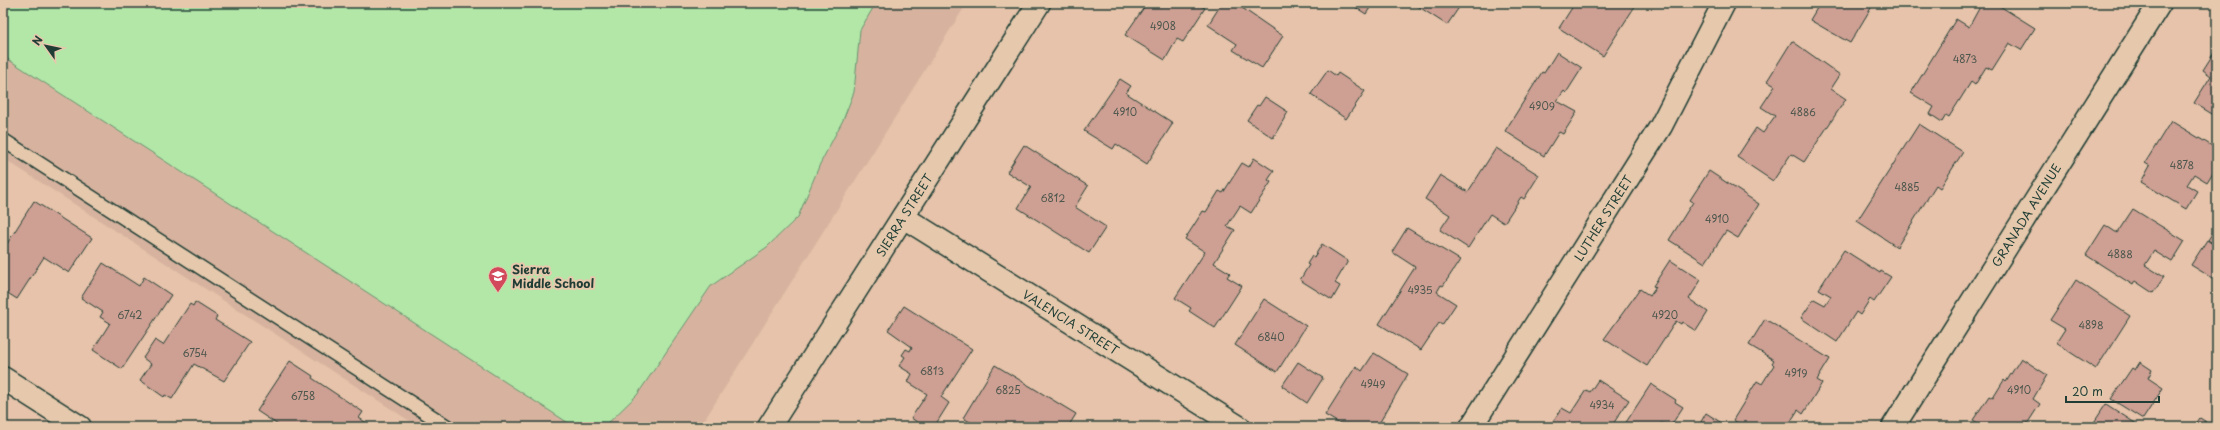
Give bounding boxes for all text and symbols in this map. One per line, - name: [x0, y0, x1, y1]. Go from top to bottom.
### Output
- house number: 4908: [1150, 18, 1176, 33]
- north arrow: [26, 26, 66, 66]
- text: N: [28, 32, 47, 49]
- house number: 4873: [1953, 51, 1978, 66]
- house number: 4909: [1529, 98, 1555, 113]
- house number: 4910: [1113, 104, 1137, 119]
- house number: 4886: [1790, 104, 1816, 119]
- house number: 4878: [2170, 157, 2194, 172]
- street label: GRANADA AVENUE: [1987, 160, 2065, 270]
- street label: SIERRA STREET: [871, 169, 937, 260]
- street label: LUTHER STREET: [1569, 171, 1637, 264]
- house number: 4885: [1894, 179, 1920, 194]
- house number: 6812: [1041, 190, 1065, 205]
- house number: 4910: [1705, 211, 1729, 226]
- house number: 4888: [2107, 246, 2133, 261]
- place label: Sierra Middle School: [512, 260, 594, 292]
- school or university icon: Sierra Middle School: [487, 265, 509, 293]
- house number: 4935: [1407, 282, 1433, 297]
- street label: VALENCIA STREET: [1019, 285, 1123, 359]
- house number: 6742: [118, 307, 142, 322]
- house number: 4920: [1652, 307, 1678, 322]
- house number: 4898: [2078, 317, 2104, 332]
- house number: 6840: [1258, 329, 1284, 344]
- house number: 6754: [183, 345, 208, 360]
- house number: 6813: [920, 363, 944, 378]
- house number: 4919: [1784, 365, 1808, 380]
- house number: 4949: [1361, 376, 1385, 391]
- scale bar: [2066, 378, 2159, 404]
- house number: 6825: [995, 382, 1021, 397]
- house number: 4910: [2007, 382, 2031, 397]
- text: 20 m: [2072, 382, 2103, 400]
- house number: 6758: [291, 388, 315, 403]
- house number: 4934: [1589, 397, 1615, 412]

